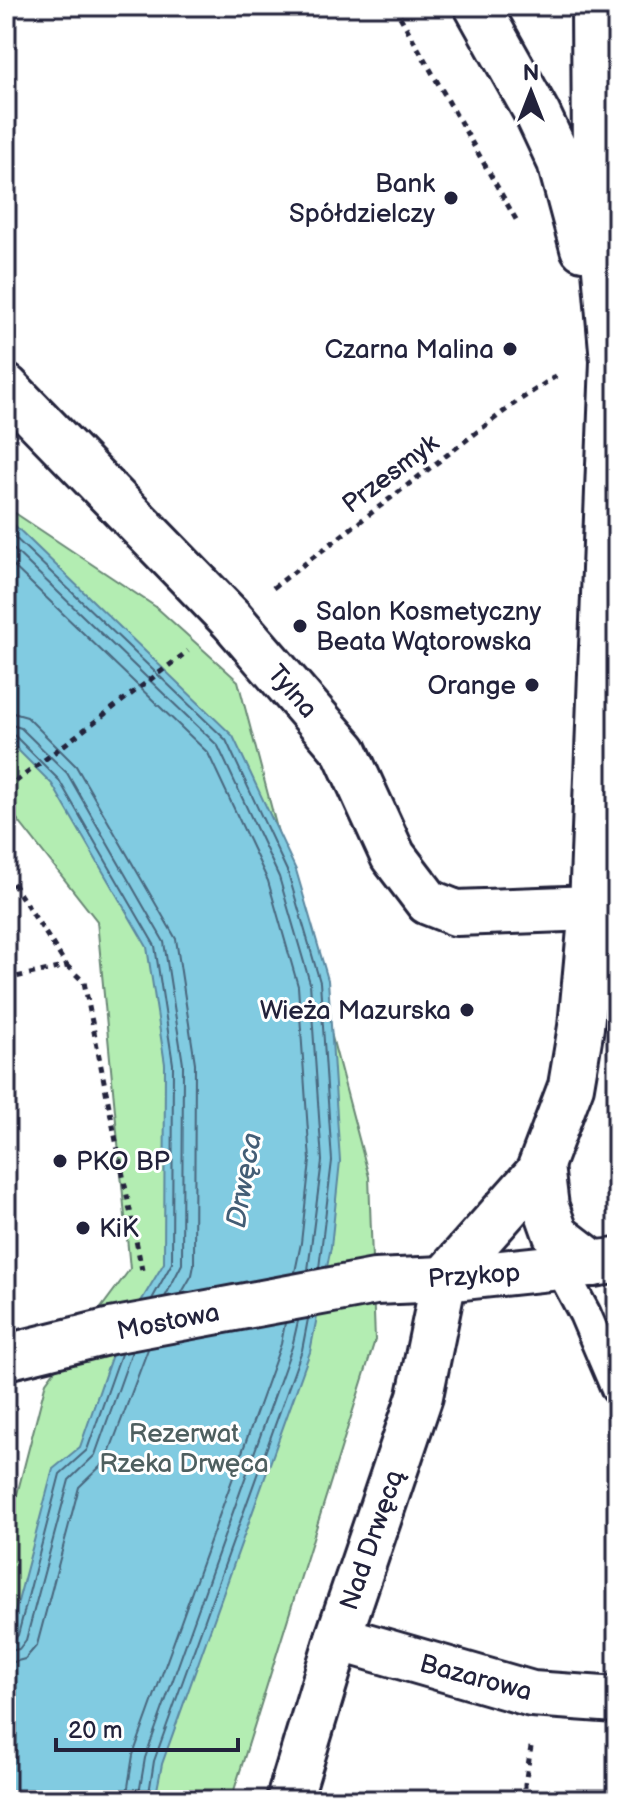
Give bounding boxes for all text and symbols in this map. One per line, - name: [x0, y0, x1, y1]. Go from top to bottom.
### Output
- north arrow: [491, 52, 571, 132]
- text: N: [523, 60, 539, 87]
- place label: Bank Spółdzielczy: [289, 169, 435, 230]
- marker: Bank Spółdzielczy: [442, 189, 460, 207]
- place label: Czarna Malina: [324, 335, 494, 366]
- marker: Czarna Malina: [501, 340, 519, 358]
- street label: Przesmyk: [337, 428, 445, 520]
- place label: Salon Kosmetyczny Beata Wątorowska: [316, 597, 542, 658]
- marker: Salon Kosmetyczny Beata Wątorowska: [291, 617, 309, 635]
- street label: Tylna: [260, 659, 323, 725]
- place label: Orange: [427, 671, 516, 702]
- marker: Orange: [523, 676, 541, 694]
- place label: Wieża Mazurska: [260, 996, 451, 1027]
- marker: Wieża Mazurska: [458, 1001, 476, 1019]
- water label: Drwęca: [220, 1130, 269, 1230]
- place label: PKO BP: [76, 1147, 170, 1178]
- marker: PKO BP: [51, 1152, 69, 1170]
- place label: KiK: [99, 1214, 139, 1245]
- marker: KiK: [74, 1219, 92, 1237]
- street label: Przykop: [427, 1258, 521, 1295]
- street label: Mostowa: [114, 1297, 222, 1348]
- park label: Rezerwat Rzeka Drwęca: [99, 1419, 269, 1480]
- street label: Nad Drwęcą: [334, 1465, 411, 1614]
- street label: Bazarowa: [416, 1649, 535, 1708]
- scale bar: [56, 1702, 238, 1752]
- text: 20 m: [68, 1716, 123, 1745]

